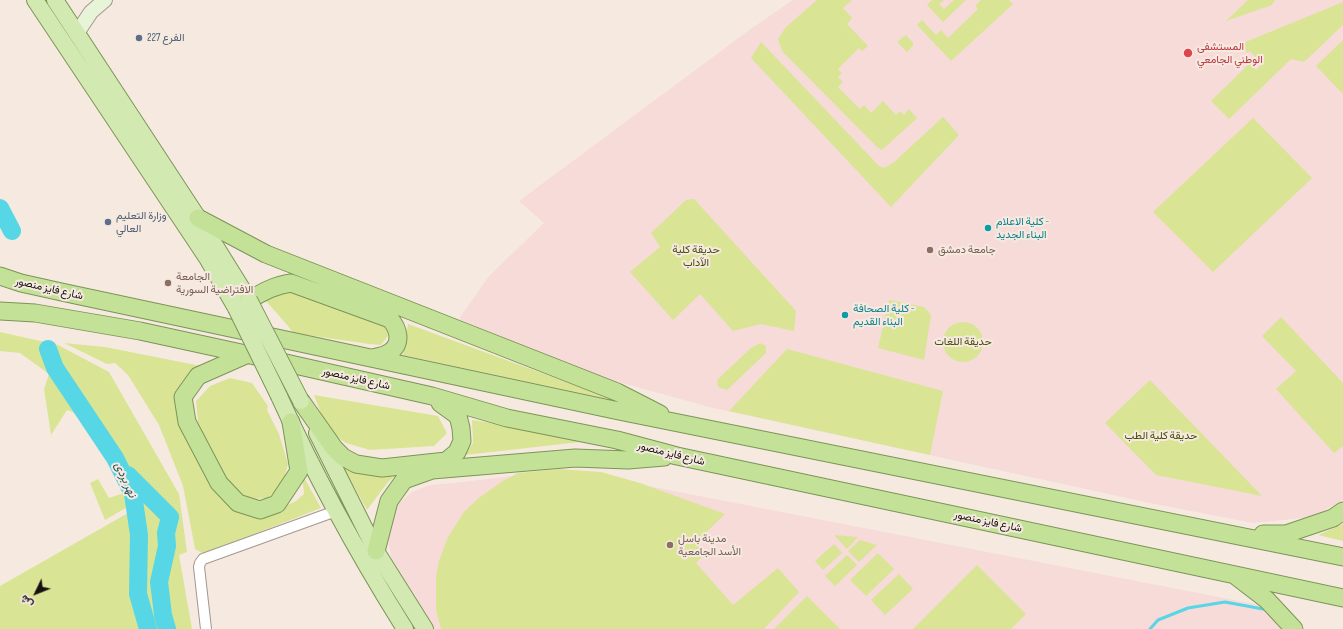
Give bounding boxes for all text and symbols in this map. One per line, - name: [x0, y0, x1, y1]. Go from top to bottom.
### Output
- place label: الفرع 227: [147, 31, 184, 45]
- marker: الفرع 227: [134, 33, 144, 43]
- place label: المستشفى الوطني الجامعي: [1197, 40, 1263, 66]
- marker: المستشفى الوطني الجامعي: [1182, 47, 1194, 59]
- place label: وزارة التعليم العالي: [116, 209, 167, 235]
- place label: كلية الاعلام - البناء الجديد: [996, 215, 1049, 241]
- marker: وزارة التعليم العالي: [103, 217, 113, 227]
- marker: كلية الاعلام - البناء الجديد: [983, 223, 993, 233]
- park label: حديقة كلية الآداب: [672, 243, 720, 269]
- place label: جامعة دمشق: [938, 243, 996, 257]
- marker: جامعة دمشق: [925, 245, 935, 255]
- place label: الجامعة الافتراضية السورية: [176, 270, 253, 296]
- street label: شارع فايز منصور: [14, 275, 84, 303]
- marker: الجامعة الافتراضية السورية: [163, 278, 173, 288]
- place label: كلية الصحافة - البناء القديم: [853, 302, 915, 328]
- marker: كلية الصحافة - البناء القديم: [840, 310, 850, 320]
- park label: حديقة اللغات: [934, 335, 992, 349]
- street label: شارع فايز منصور: [321, 365, 391, 393]
- park label: حديقة كلية الطب: [1125, 429, 1197, 443]
- street label: شارع فايز منصور: [636, 439, 706, 469]
- water label: نهر بردى: [111, 460, 139, 500]
- street label: شارع فايز منصور: [953, 508, 1023, 536]
- place label: مدينة باسل الأسد الجامعية: [678, 532, 741, 558]
- marker: مدينة باسل الأسد الجامعية: [665, 540, 675, 550]
- north arrow: [16, 573, 56, 613]
- text: ش: [18, 592, 36, 611]

